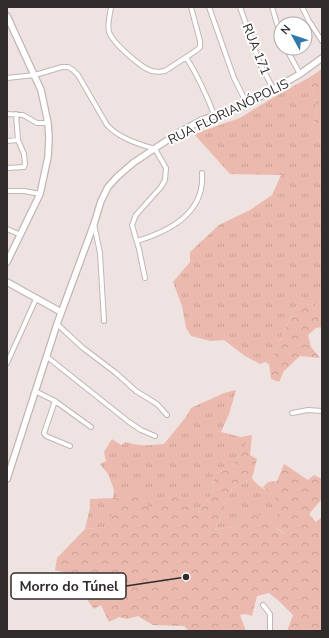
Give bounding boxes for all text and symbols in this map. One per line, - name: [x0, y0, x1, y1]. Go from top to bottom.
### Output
- north arrow: [273, 16, 313, 56]
- street label: RUA 171: [238, 21, 275, 78]
- text: N: [277, 22, 294, 38]
- street label: RUA FLORIANÓPOLIS: [165, 74, 292, 149]
- callout: Morro do Túnel: [11, 573, 126, 599]
- text: Morro do Túnel: [19, 577, 119, 596]

